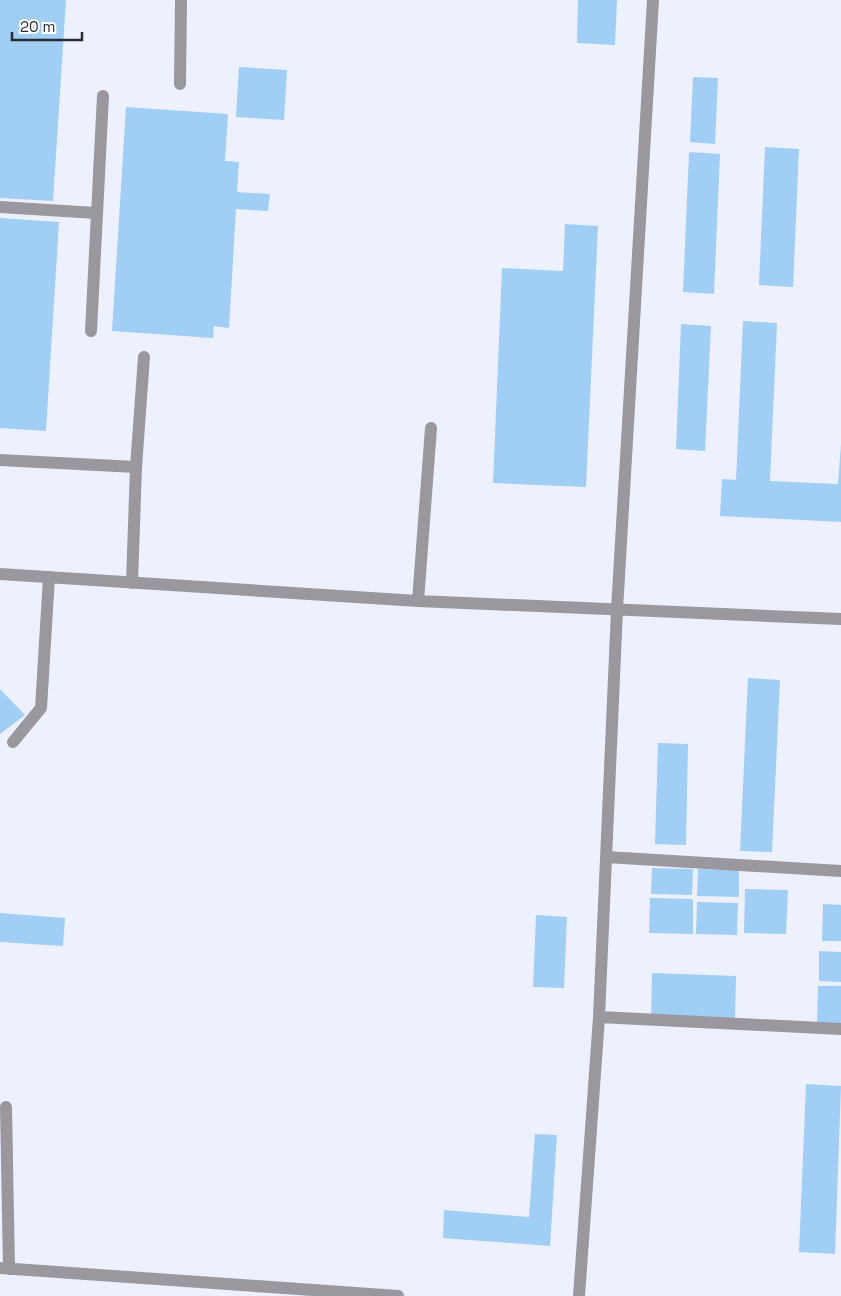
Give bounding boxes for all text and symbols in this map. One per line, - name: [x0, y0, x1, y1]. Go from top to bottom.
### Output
- scale bar: [12, 10, 82, 42]
- text: 20 m: [20, 17, 55, 36]

